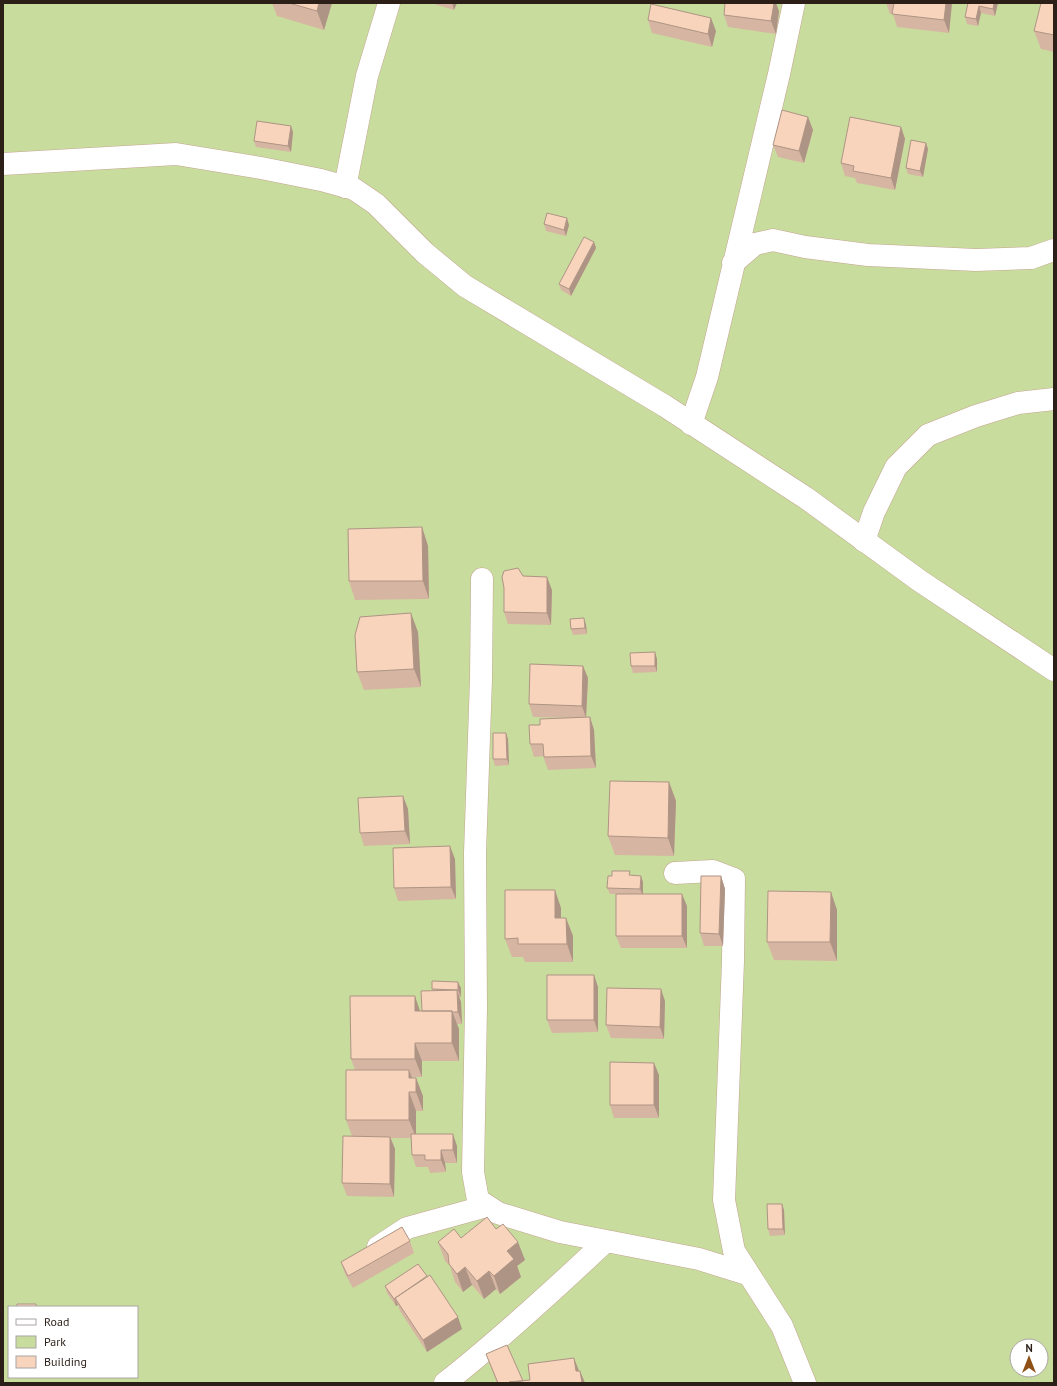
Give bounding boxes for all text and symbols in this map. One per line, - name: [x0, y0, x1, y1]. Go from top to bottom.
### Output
- legend: [8, 1306, 138, 1378]
- text: Road: [44, 1314, 69, 1329]
- text: Park: [44, 1334, 66, 1349]
- north arrow: [1009, 1338, 1049, 1378]
- text: N: [1025, 1341, 1033, 1355]
- text: Building: [44, 1354, 87, 1369]

